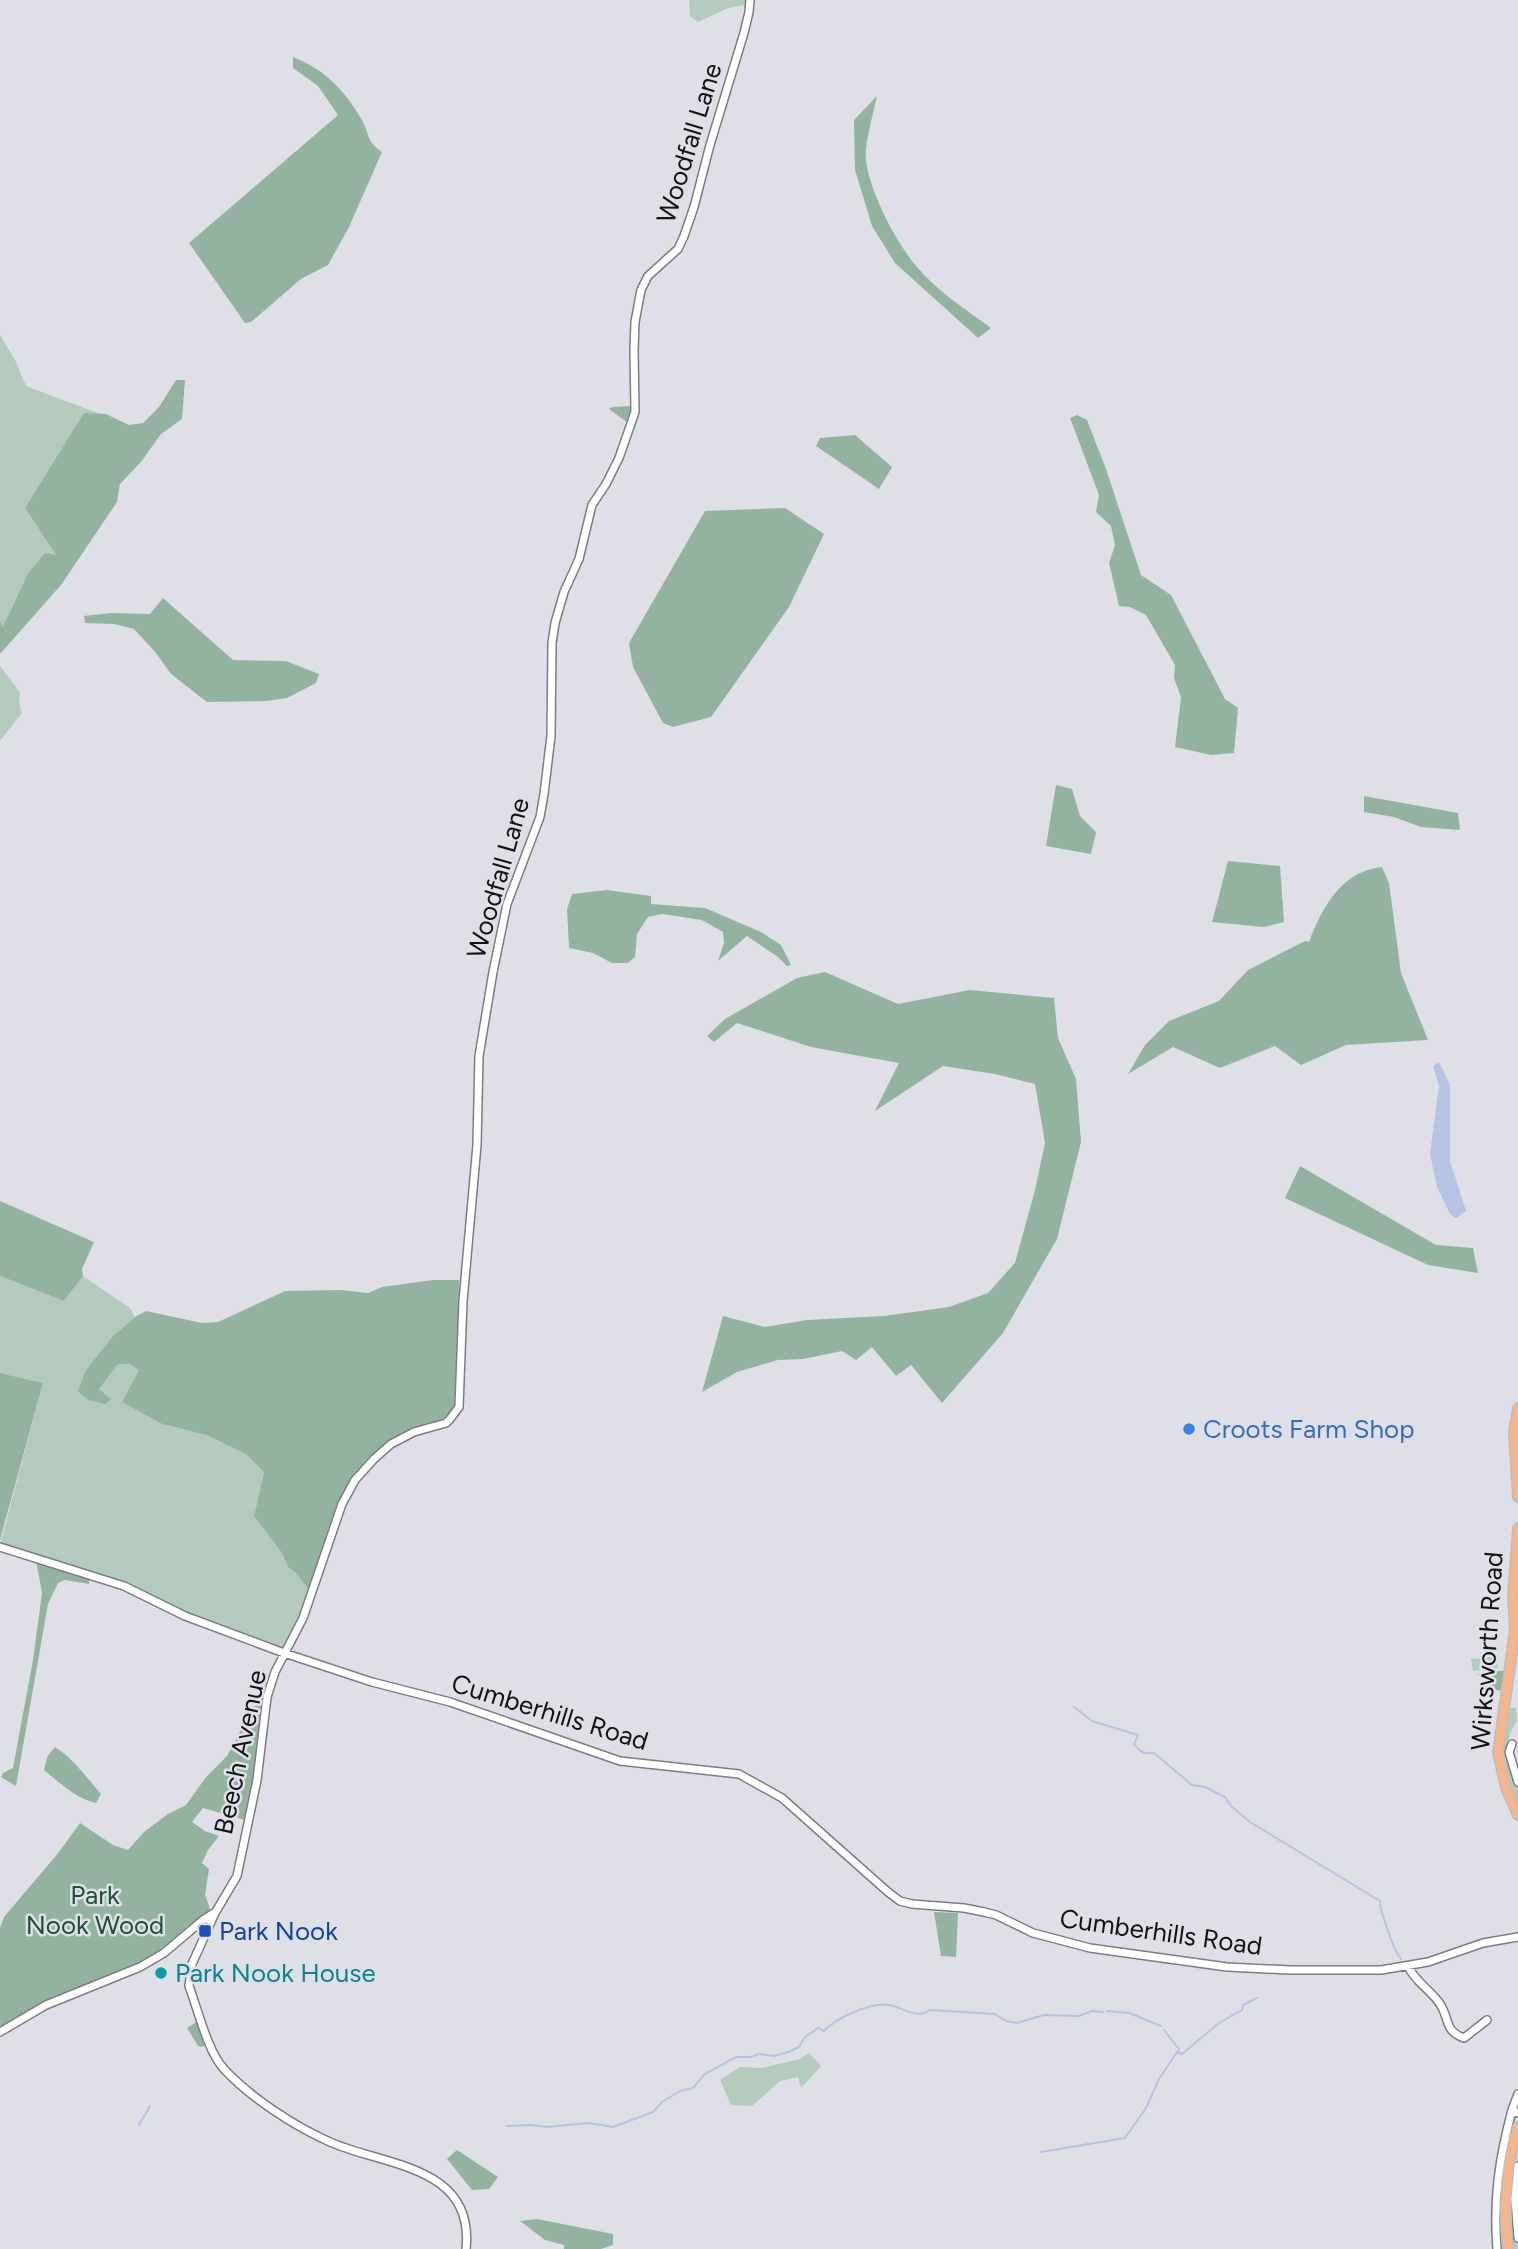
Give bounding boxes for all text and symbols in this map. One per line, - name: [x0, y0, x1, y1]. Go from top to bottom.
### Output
- street label: Woodfall Lane: [650, 59, 728, 227]
- street label: Woodfall Lane: [460, 794, 536, 962]
- place label: Croots Farm Shop: [1203, 1413, 1415, 1445]
- marker: Croots Farm Shop: [1181, 1421, 1197, 1437]
- street label: Wirksworth Road: [1464, 1551, 1510, 1751]
- street label: Beech Avenue: [207, 1667, 273, 1837]
- street label: Cumberhills Road: [448, 1667, 652, 1757]
- park label: Park Nook Wood: [26, 1879, 164, 1941]
- street label: Cumberhills Road: [1058, 1902, 1264, 1962]
- place label: Park Nook: [219, 1915, 338, 1947]
- marker: Park Nook: [197, 1923, 213, 1939]
- place label: Park Nook House: [175, 1957, 376, 1989]
- marker: Park Nook House: [153, 1965, 169, 1981]

